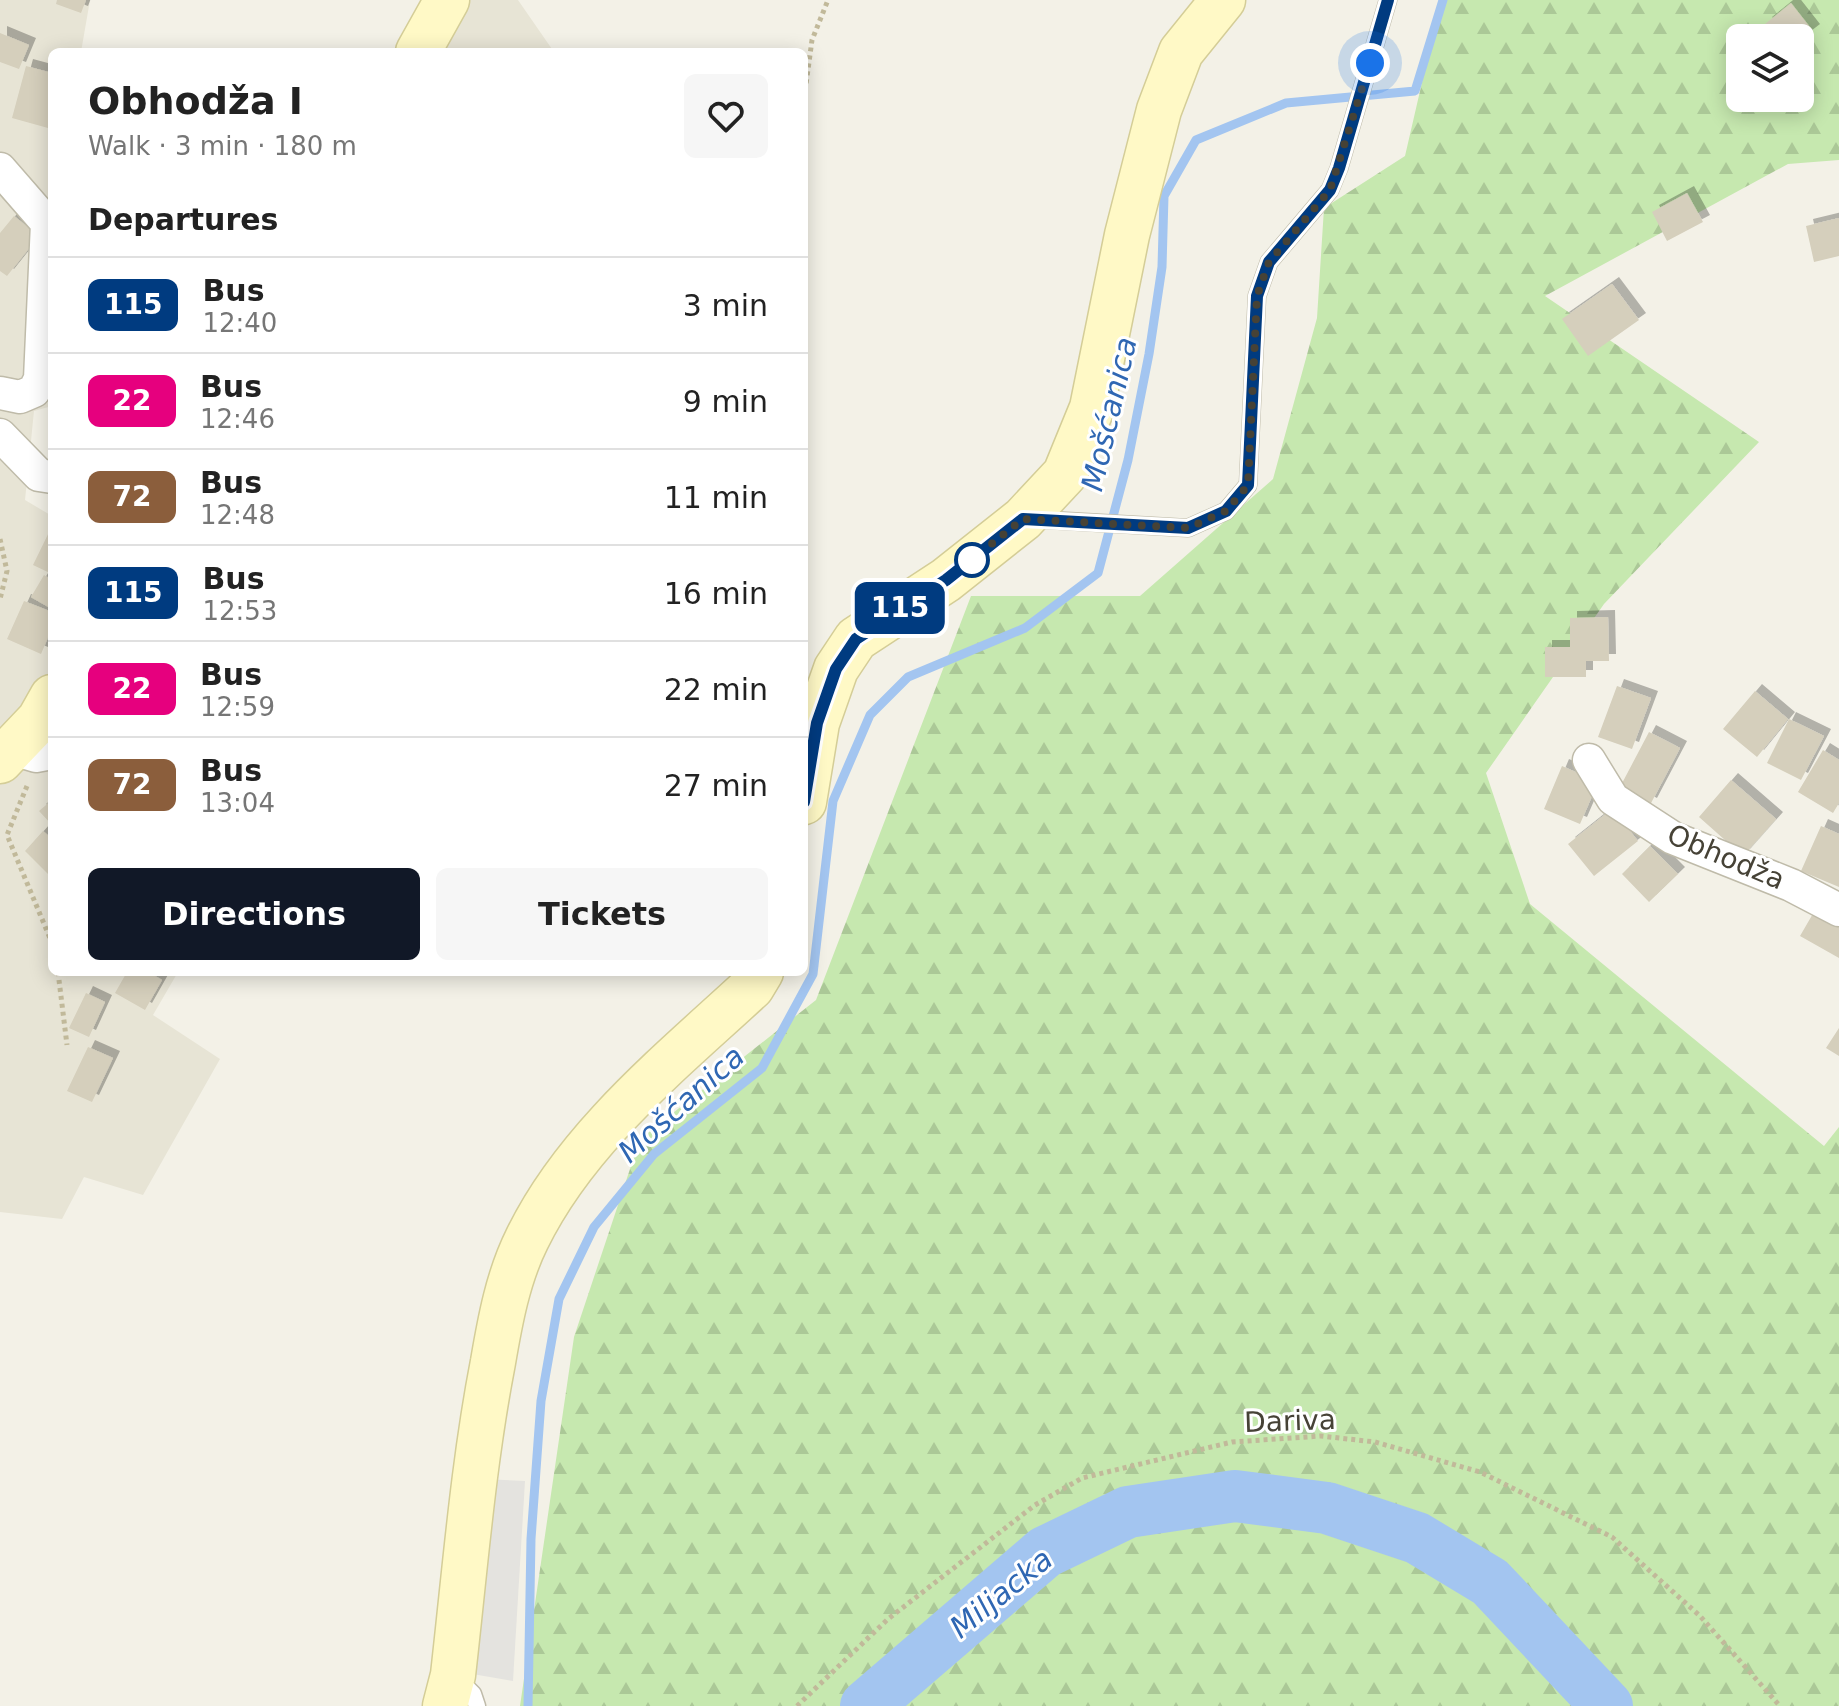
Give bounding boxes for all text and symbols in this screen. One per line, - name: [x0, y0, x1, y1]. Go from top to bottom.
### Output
- map controls: [1726, 24, 1814, 112]
- button: layers: [1726, 24, 1814, 112]
- your location: [1350, 43, 1390, 83]
- button: heart: [684, 74, 768, 158]
- text: Obhodža I: [88, 79, 303, 123]
- text: Walk · 3 min · 180 m: [88, 131, 357, 161]
- text: Departures: [88, 202, 278, 237]
- text: Bus: [202, 273, 265, 308]
- text: 115: [104, 288, 162, 321]
- text: 3 min: [683, 288, 768, 323]
- text: 12:40: [202, 308, 277, 338]
- water label: Mošćanica: [1074, 334, 1144, 494]
- text: Bus: [200, 369, 262, 404]
- text: 22: [113, 384, 151, 417]
- text: 9 min: [683, 384, 768, 419]
- text: 12:46: [200, 404, 275, 434]
- text: Bus: [200, 465, 262, 500]
- text: 72: [113, 480, 151, 513]
- text: 11 min: [664, 480, 768, 515]
- text: 12:48: [200, 500, 275, 530]
- unlabelled marker: [955, 543, 989, 577]
- text: Bus: [202, 561, 265, 596]
- text: 115: [104, 576, 162, 609]
- text: 16 min: [664, 576, 768, 611]
- line badge: 115: [854, 582, 946, 634]
- text: 115: [871, 591, 929, 624]
- text: 12:53: [202, 596, 277, 626]
- text: Bus: [200, 657, 262, 692]
- text: 22: [113, 672, 151, 705]
- text: 22 min: [664, 672, 768, 707]
- text: 12:59: [200, 692, 275, 722]
- text: Bus: [200, 753, 262, 788]
- text: 72: [113, 768, 151, 801]
- text: 27 min: [664, 768, 768, 803]
- text: 13:04: [200, 788, 275, 818]
- street label: Obhodža: [1662, 818, 1790, 896]
- button: Directions: [88, 868, 420, 960]
- button: Tickets: [436, 868, 768, 960]
- water label: Mošćanica: [611, 1038, 751, 1170]
- street label: Dariva: [1244, 1403, 1336, 1439]
- water label: Miljacka: [943, 1541, 1059, 1645]

